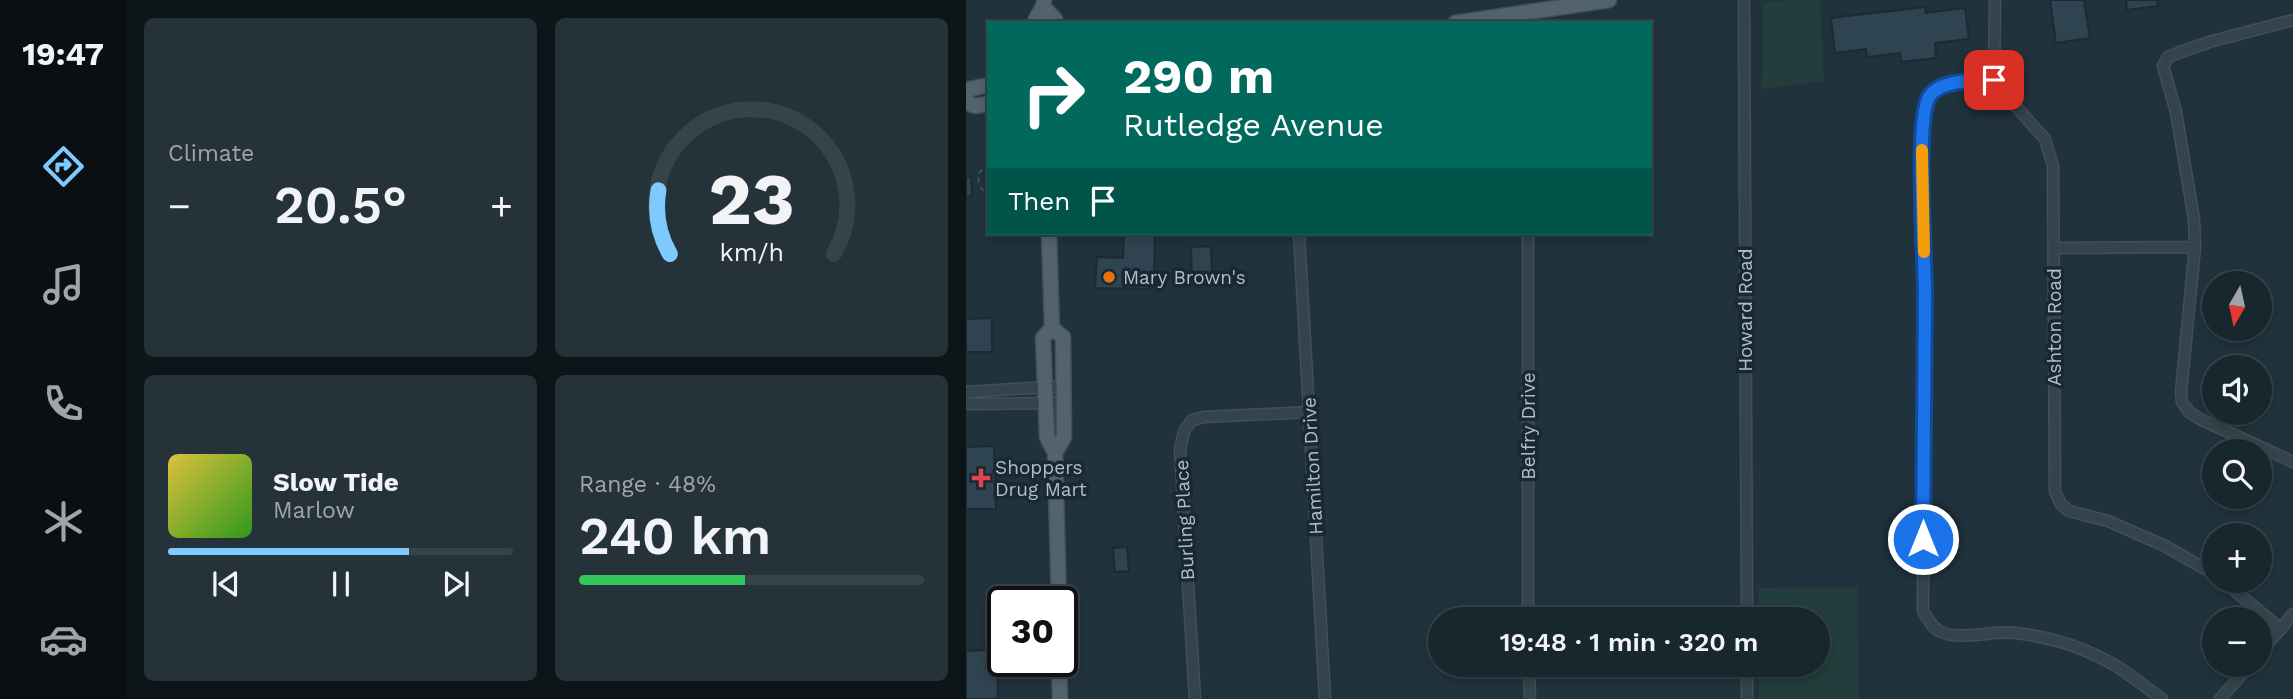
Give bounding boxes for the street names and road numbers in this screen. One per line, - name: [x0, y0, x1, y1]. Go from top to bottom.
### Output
- street label: Howard Road: [1734, 248, 1757, 372]
- street label: Ashton Road: [2043, 268, 2066, 386]
- street label: Belfry Drive: [1517, 372, 1540, 480]
- street label: Hamilton Drive: [1297, 396, 1328, 536]
- street label: Burling Place: [1170, 459, 1199, 581]

